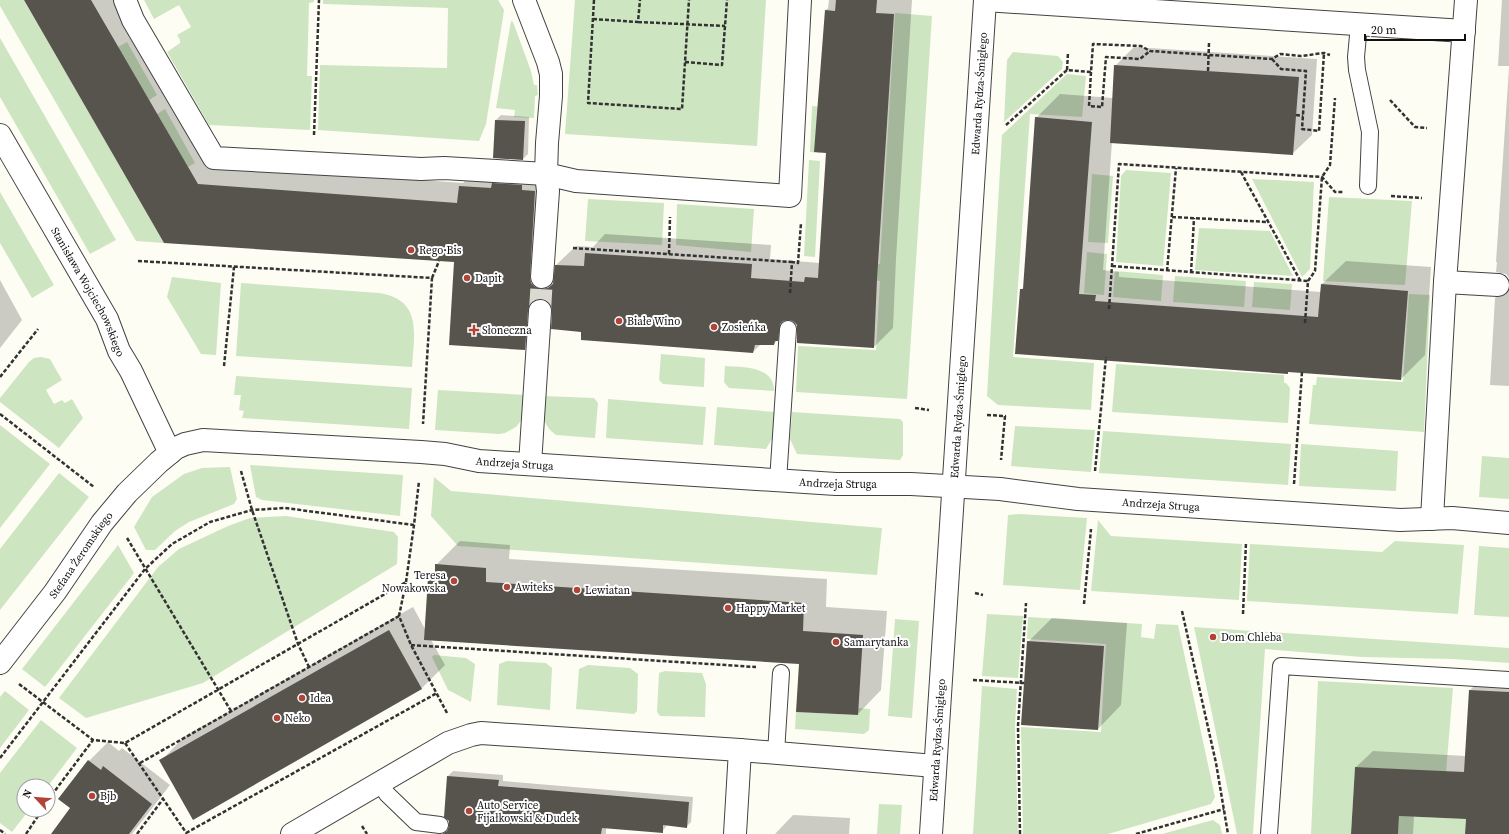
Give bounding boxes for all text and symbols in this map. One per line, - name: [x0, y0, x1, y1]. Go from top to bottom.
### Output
- scale bar: [1365, 16, 1465, 42]
- text: 20 m: [1371, 22, 1397, 38]
- street label: Edwarda Rydza-Śmigłego: [967, 32, 990, 155]
- street label: Stanisława Wojciechowskiego: [48, 224, 128, 359]
- place label: Rego·Bis: [419, 243, 462, 258]
- marker: Rego·Bis: [406, 245, 416, 255]
- place label: Dapit: [475, 271, 502, 286]
- marker: Dapit: [462, 273, 472, 283]
- place label: Białe Wino: [627, 314, 680, 329]
- marker: Białe Wino: [614, 316, 624, 326]
- place label: Zosieńka: [722, 320, 766, 335]
- marker: Zosieńka: [709, 322, 719, 332]
- place label: Słoneczna: [482, 323, 532, 338]
- marker: Słoneczna: [469, 325, 479, 335]
- street label: Edwarda Rydza-Śmigłego: [947, 355, 969, 479]
- street label: Andrzeja Struga: [475, 453, 554, 473]
- street label: Andrzeja Struga: [799, 474, 877, 492]
- street label: Andrzeja Struga: [1122, 494, 1201, 514]
- street label: Stefana Żeromskiego: [45, 508, 116, 601]
- place label: Teresa Nowakowska: [382, 568, 446, 596]
- marker: Teresa Nowakowska: [449, 576, 459, 586]
- place label: Awiteks: [515, 580, 553, 595]
- marker: Awiteks: [502, 582, 512, 592]
- place label: Lewiatan: [585, 583, 630, 598]
- marker: Lewiatan: [572, 585, 582, 595]
- place label: Happy Market: [736, 601, 806, 616]
- marker: Happy Market: [723, 603, 733, 613]
- place label: Dom Chleba: [1221, 630, 1282, 645]
- marker: Dom Chleba: [1208, 632, 1218, 642]
- place label: Samarytanka: [844, 635, 909, 650]
- marker: Samarytanka: [831, 637, 841, 647]
- street label: Edwarda Rydza-Śmigłego: [926, 678, 949, 802]
- place label: Idea: [310, 691, 332, 706]
- marker: Idea: [297, 693, 307, 703]
- place label: Neko: [285, 711, 310, 726]
- marker: Neko: [272, 713, 282, 723]
- north arrow: [16, 778, 56, 818]
- text: N: [19, 787, 36, 801]
- place label: Bjb: [100, 789, 116, 804]
- marker: Bjb: [87, 791, 97, 801]
- place label: Auto Service Fijałkowski & Dudek: [477, 798, 578, 826]
- marker: Auto Service Fijałkowski & Dudek: [464, 806, 474, 816]

